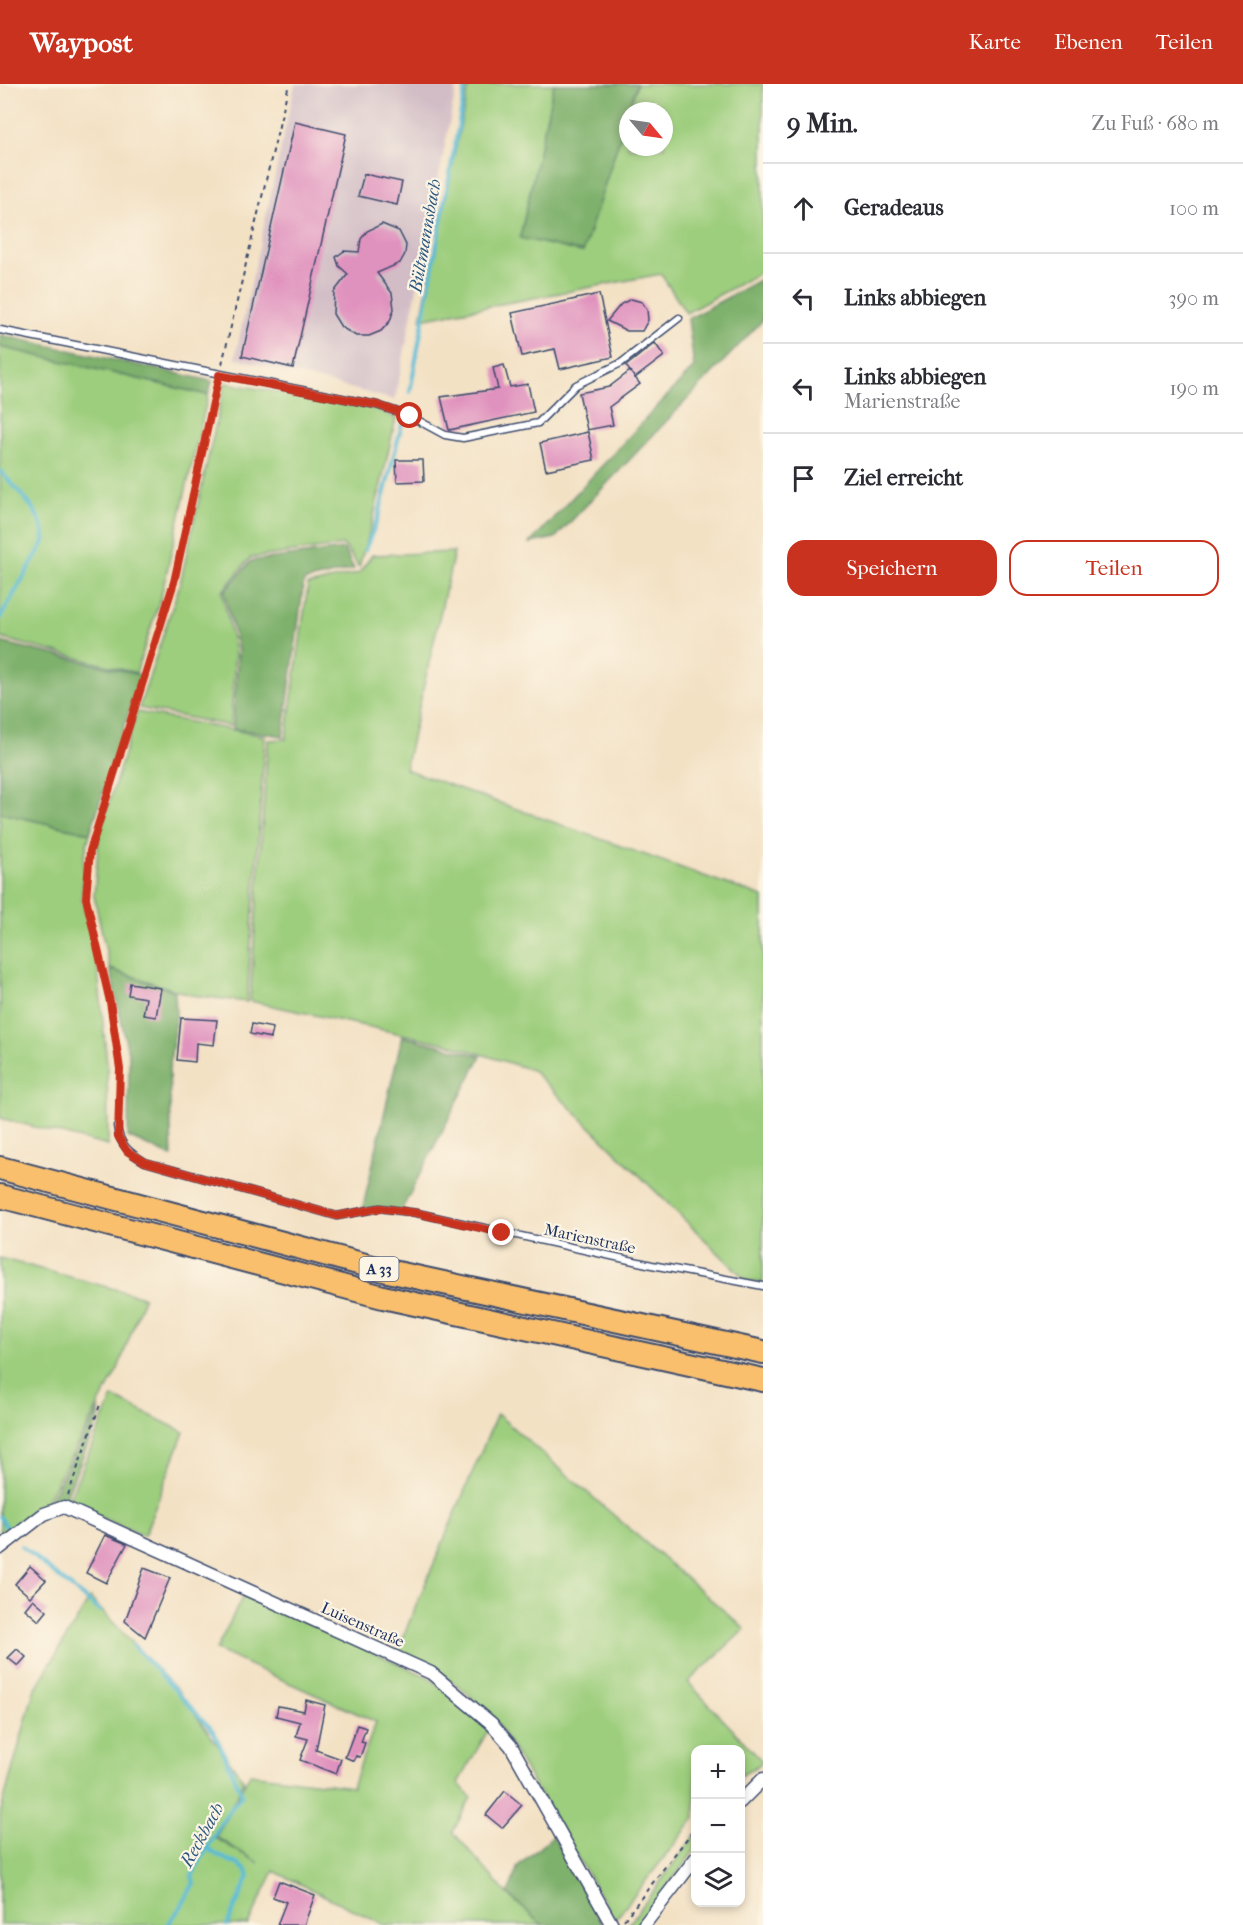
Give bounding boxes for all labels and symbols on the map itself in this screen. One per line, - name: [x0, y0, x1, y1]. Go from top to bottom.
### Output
- north arrow: [619, 102, 673, 156]
- water label: Bültmannsbach: [405, 178, 446, 295]
- route start: [396, 402, 422, 428]
- route end: [488, 1219, 514, 1245]
- street label: Marienstraße: [542, 1220, 638, 1257]
- road number: A 33: [360, 1257, 398, 1281]
- street label: Luisenstraße: [318, 1598, 407, 1651]
- water label: Reckbach: [176, 1800, 229, 1872]

